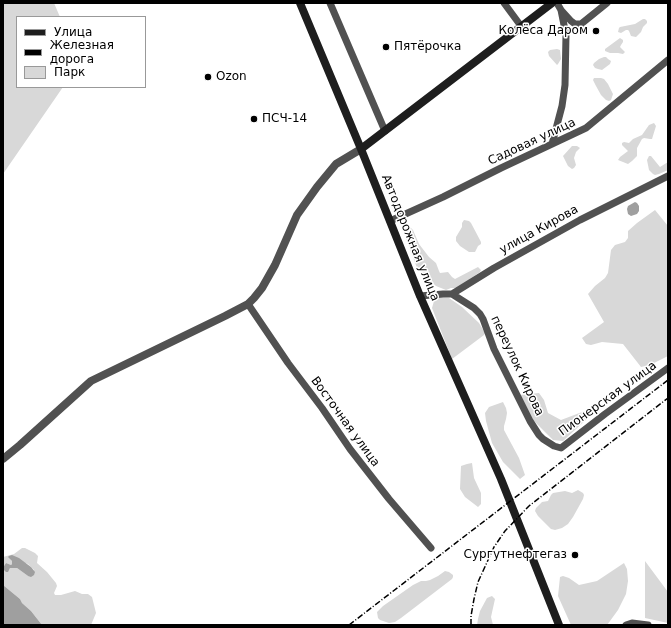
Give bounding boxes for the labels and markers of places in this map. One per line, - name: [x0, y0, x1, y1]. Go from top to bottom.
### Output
- place label: Колёса Даром: [499, 24, 588, 38]
- marker: Колёса Даром: [591, 26, 601, 36]
- place label: Пятёрочка: [394, 40, 461, 54]
- marker: Пятёрочка: [381, 42, 391, 52]
- place label: Ozon: [216, 70, 247, 84]
- marker: Ozon: [203, 72, 213, 82]
- place label: ПСЧ-14: [262, 112, 307, 126]
- marker: ПСЧ-14: [249, 114, 259, 124]
- place label: Сургутнефтегаз: [464, 548, 567, 562]
- marker: Сургутнефтегаз: [570, 550, 580, 560]

